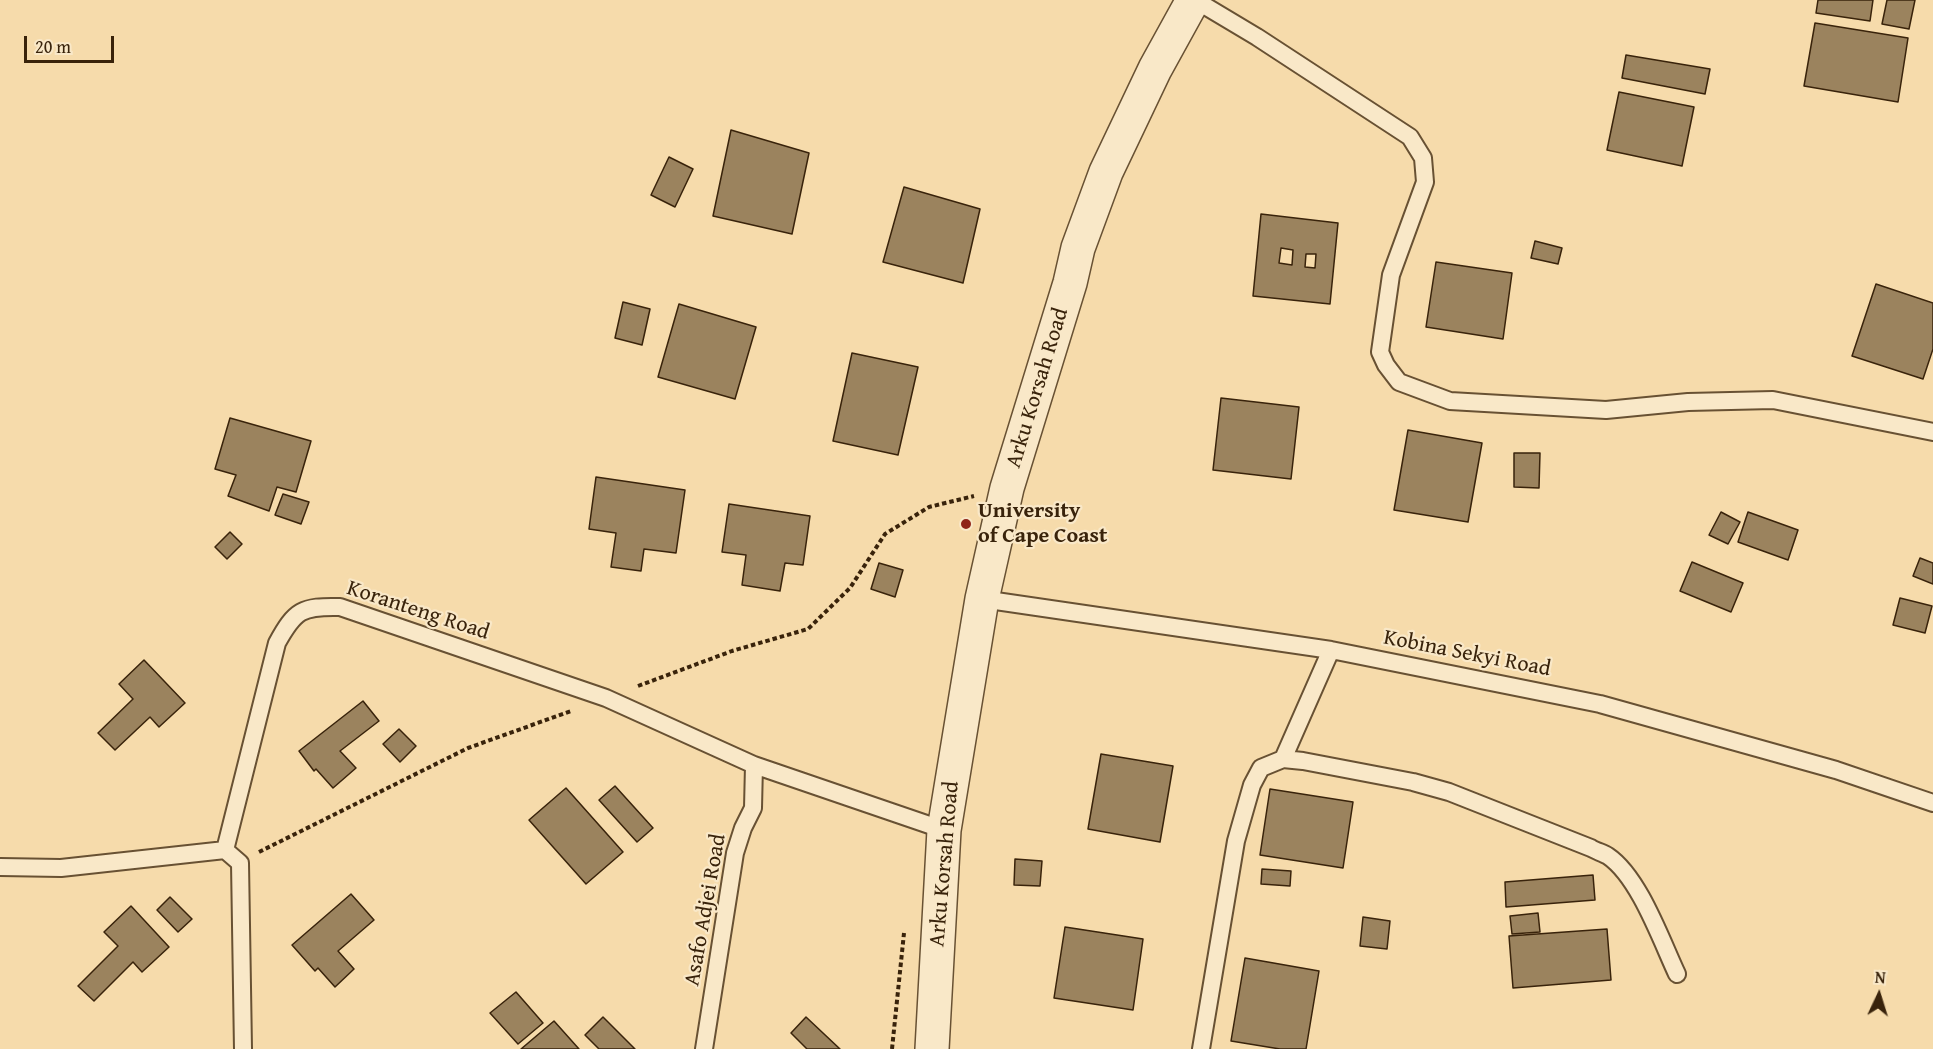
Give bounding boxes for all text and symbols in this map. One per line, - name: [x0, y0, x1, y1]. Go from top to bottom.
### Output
- scale bar: [27, 24, 117, 62]
- text: 20 m: [35, 33, 71, 60]
- street label: Arku Korsah Road: [1001, 305, 1075, 471]
- place label: University of Cape Coast: [978, 498, 1107, 550]
- marker: University of Cape Coast: [959, 517, 973, 531]
- street label: Koranteng Road: [343, 576, 493, 646]
- street label: Kobina Sekyi Road: [1381, 625, 1553, 683]
- street label: Arku Korsah Road: [925, 780, 965, 948]
- street label: Asafo Adjei Road: [680, 832, 732, 988]
- north arrow: [1849, 965, 1909, 1025]
- text: N: [1874, 965, 1886, 989]

